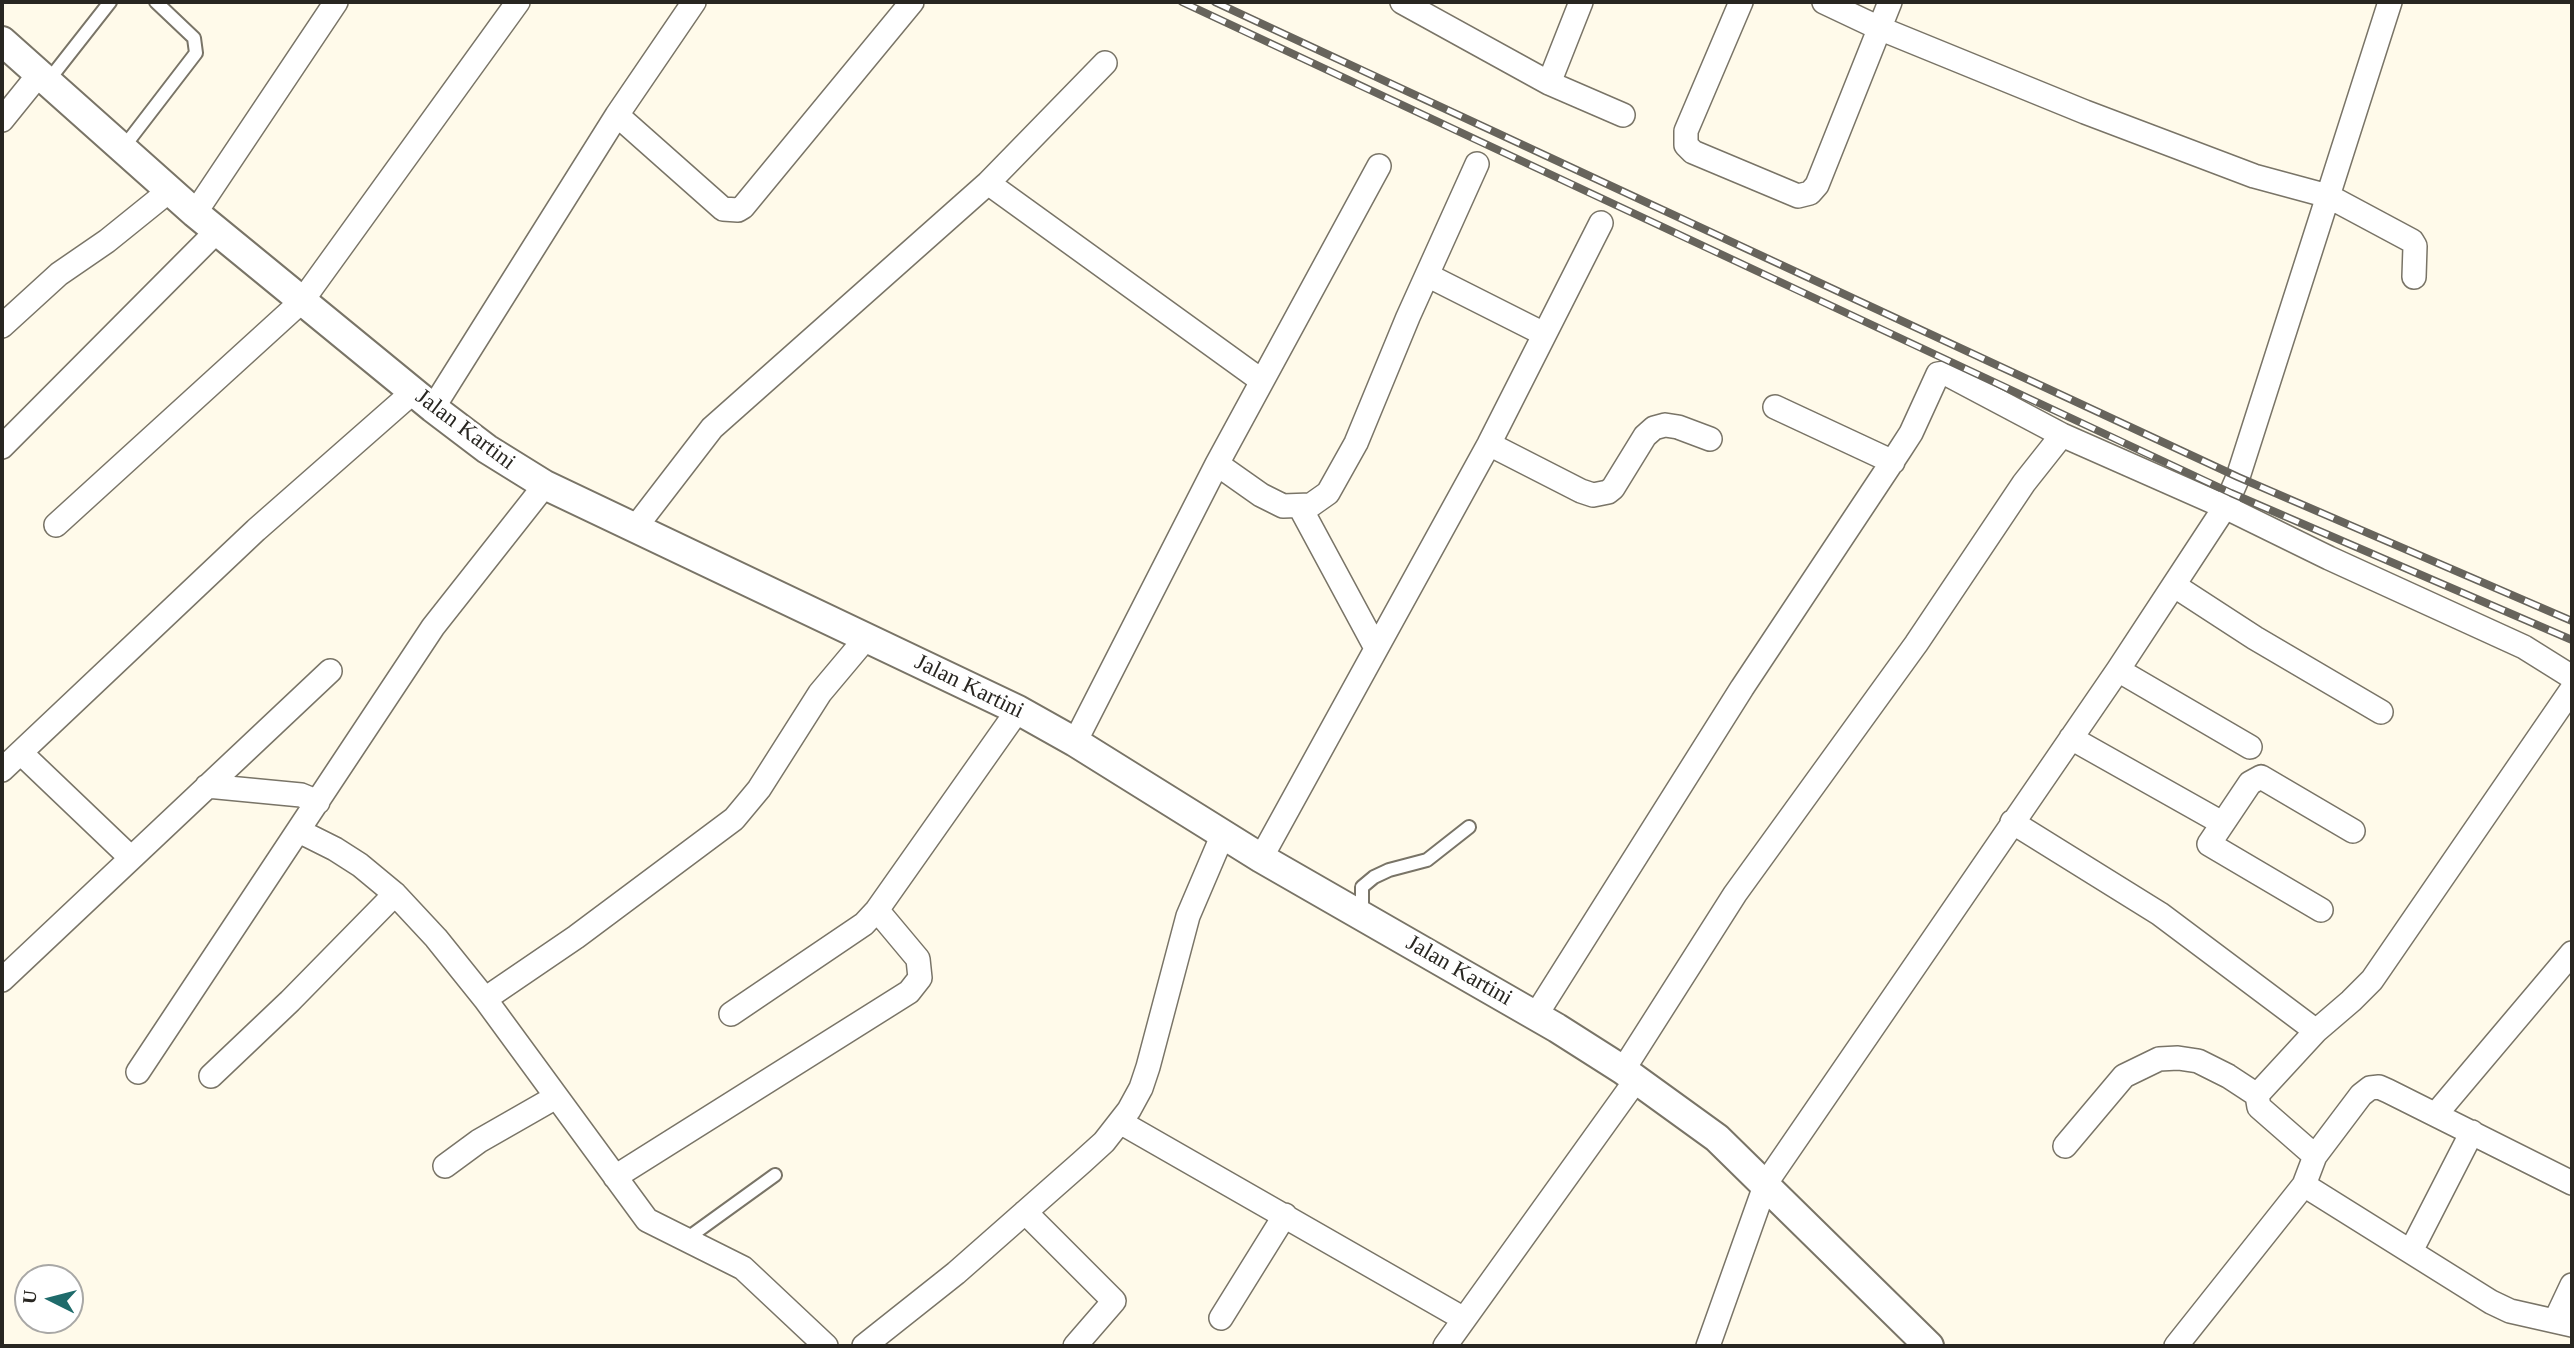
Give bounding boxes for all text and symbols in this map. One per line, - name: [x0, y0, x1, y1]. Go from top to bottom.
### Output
- street label: Jalan Kartini: [410, 383, 520, 477]
- street label: Jalan Kartini: [910, 649, 1028, 725]
- street label: Jalan Kartini: [1401, 930, 1517, 1012]
- north arrow: [14, 1264, 84, 1334]
- text: U: [18, 1289, 41, 1305]

